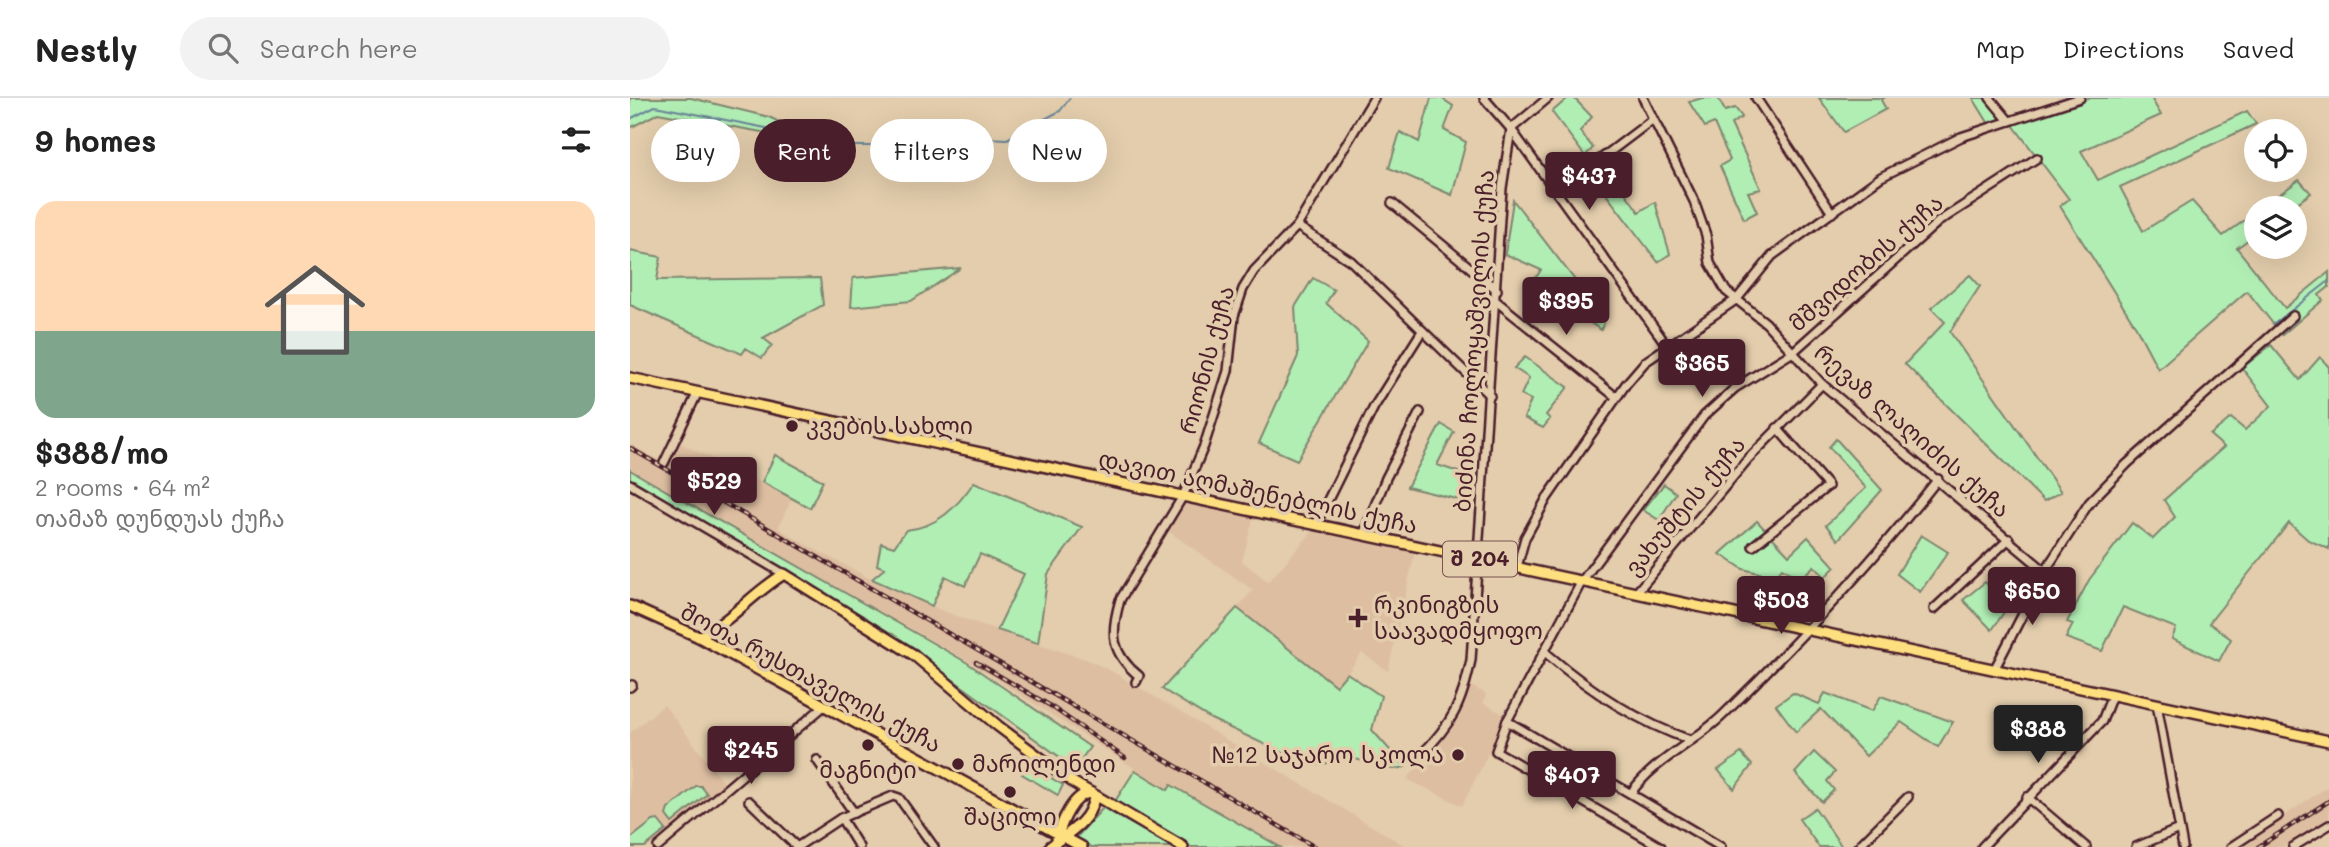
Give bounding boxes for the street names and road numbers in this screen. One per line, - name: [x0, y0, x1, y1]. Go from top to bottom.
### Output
- street label: ბიძინა ჩოლოყაშვილის ქუჩა: [1446, 169, 1500, 513]
- street label: მშვიდობის ქუჩა: [1782, 187, 1949, 337]
- street label: რიონის ქუჩა: [1172, 282, 1240, 437]
- street label: რევაზ ლაღიძის ქუჩა: [1809, 337, 2017, 524]
- street label: ვახუშტის ქუჩა: [1617, 430, 1751, 581]
- street label: დავით აღმაშენებლის ქუჩა: [1096, 443, 1420, 540]
- road number: შ 204: [1443, 542, 1517, 576]
- street label: შოთა რუსთაველის ქუჩა: [676, 596, 947, 759]

